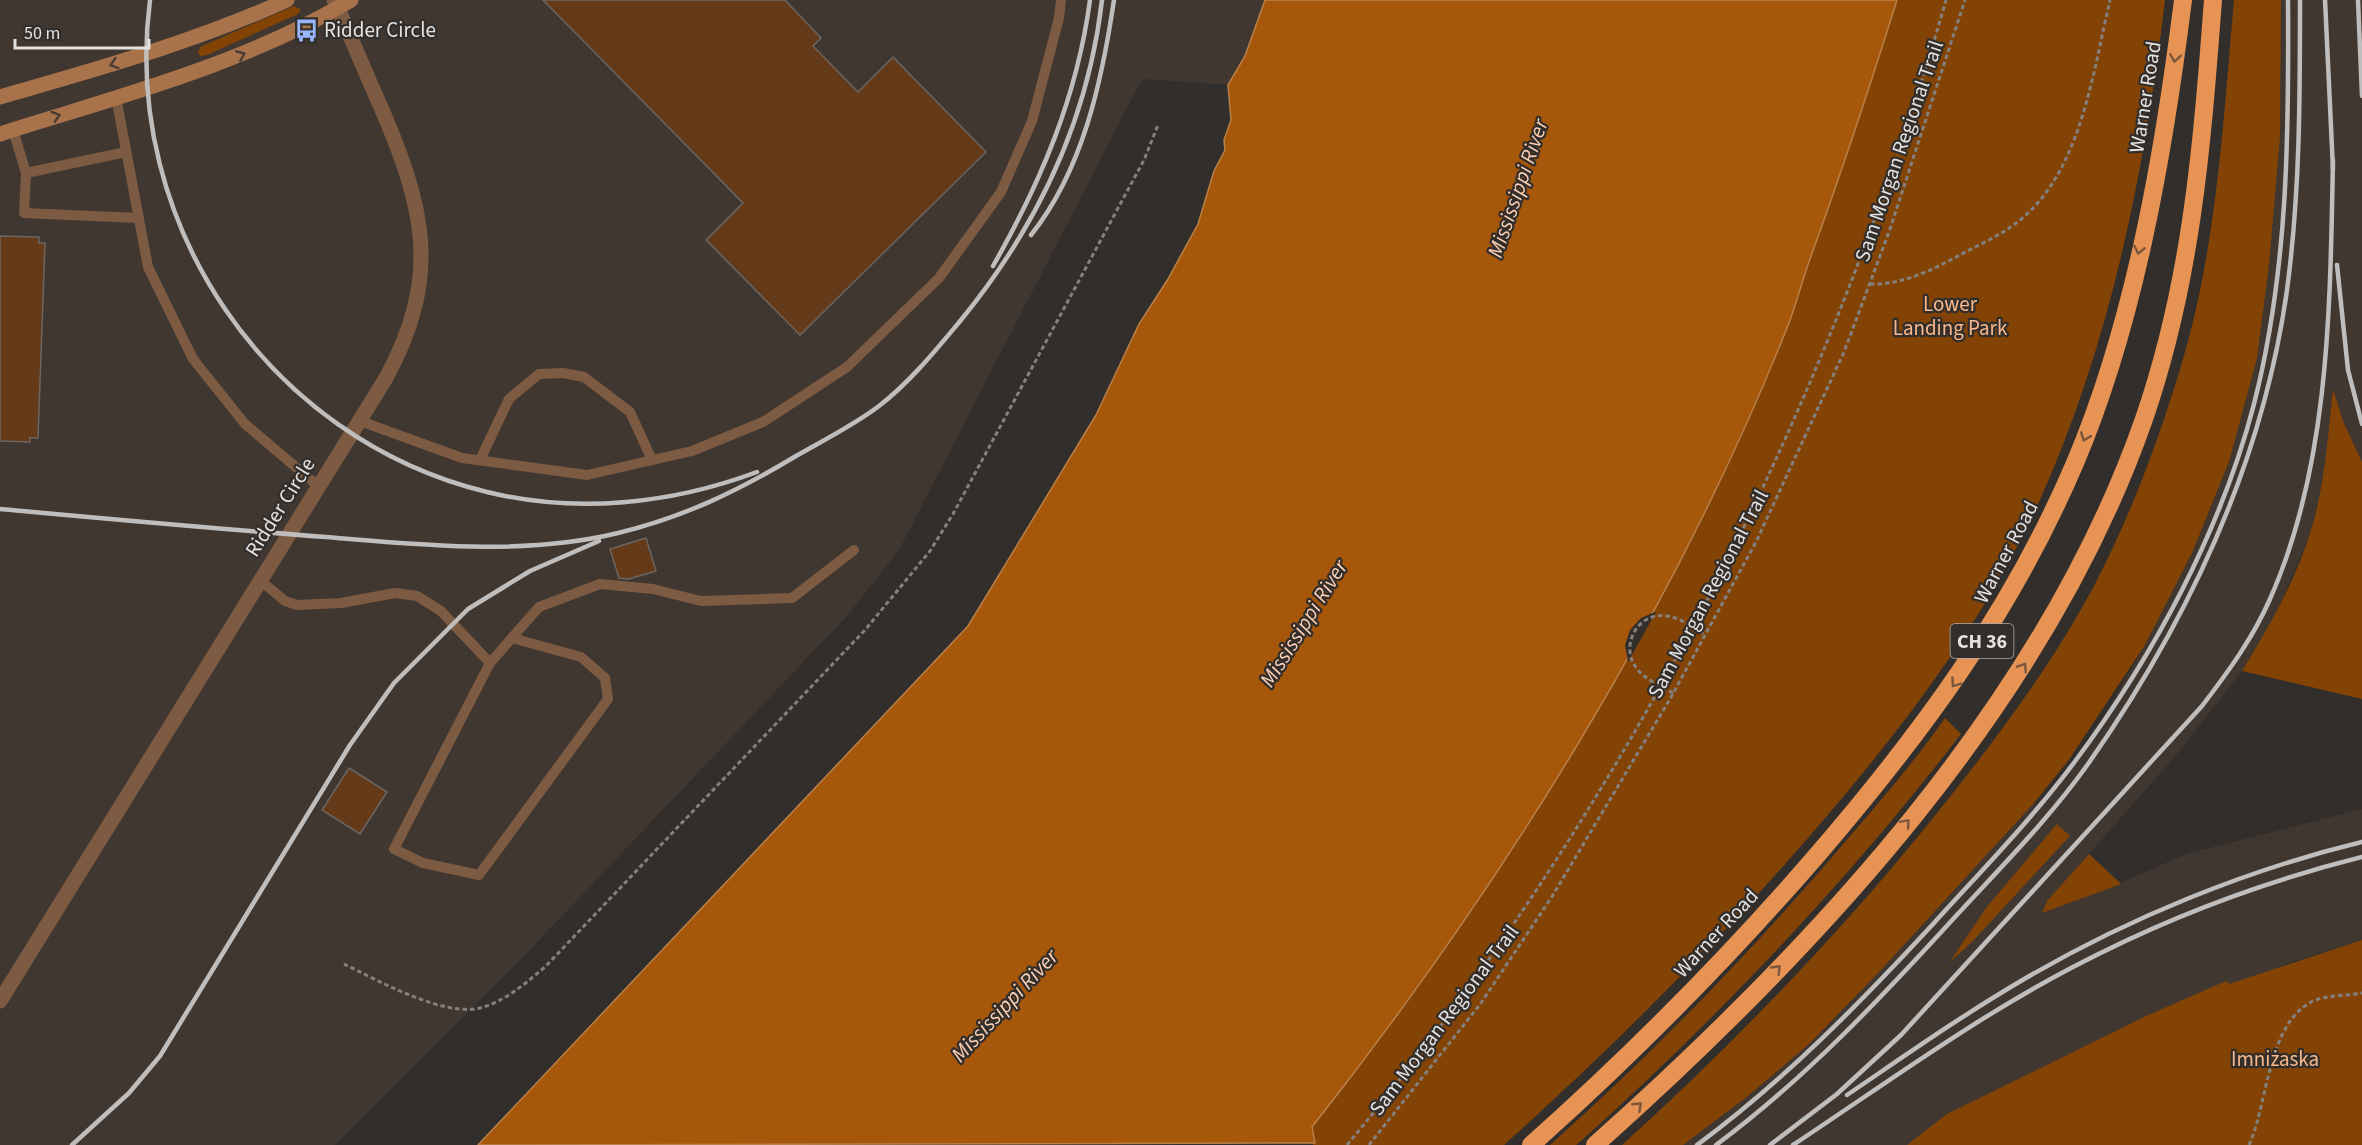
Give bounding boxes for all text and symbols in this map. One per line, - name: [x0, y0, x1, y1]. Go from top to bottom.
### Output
- scale bar: [15, 12, 148, 50]
- place label: Ridder Circle: [324, 15, 436, 45]
- bus stop icon: Ridder Circle: [293, 17, 319, 43]
- text: 50 m: [24, 21, 60, 46]
- street label: Sam Morgan Regional Trail: [1847, 36, 1951, 266]
- street label: Warner Road: [2121, 39, 2169, 155]
- one-way arrow: [234, 50, 245, 62]
- one-way arrow: [2169, 53, 2182, 63]
- one-way arrow: [109, 57, 120, 69]
- one-way arrow: [50, 111, 61, 123]
- water label: Mississippi River: [1479, 113, 1557, 262]
- one-way arrow: [2134, 244, 2147, 254]
- park label: Lower Landing Park: [1893, 289, 2008, 343]
- one-way arrow: [2080, 431, 2093, 442]
- street label: Ridder Circle: [238, 452, 322, 562]
- street label: Sam Morgan Regional Trail: [1640, 484, 1776, 704]
- street label: Warner Road: [1966, 495, 2046, 609]
- water label: Mississippi River: [1252, 552, 1357, 693]
- road number: CH 36: [1950, 624, 2014, 658]
- one-way arrow: [2015, 662, 2026, 673]
- one-way arrow: [1951, 676, 1962, 687]
- one-way arrow: [1899, 819, 1910, 830]
- street label: Warner Road: [1667, 882, 1765, 984]
- street label: Sam Morgan Regional Trail: [1362, 918, 1526, 1122]
- water label: Mississippi River: [944, 941, 1067, 1070]
- one-way arrow: [1770, 966, 1781, 977]
- park label: Imniżaska: [2231, 1044, 2319, 1074]
- one-way arrow: [1632, 1102, 1642, 1113]

